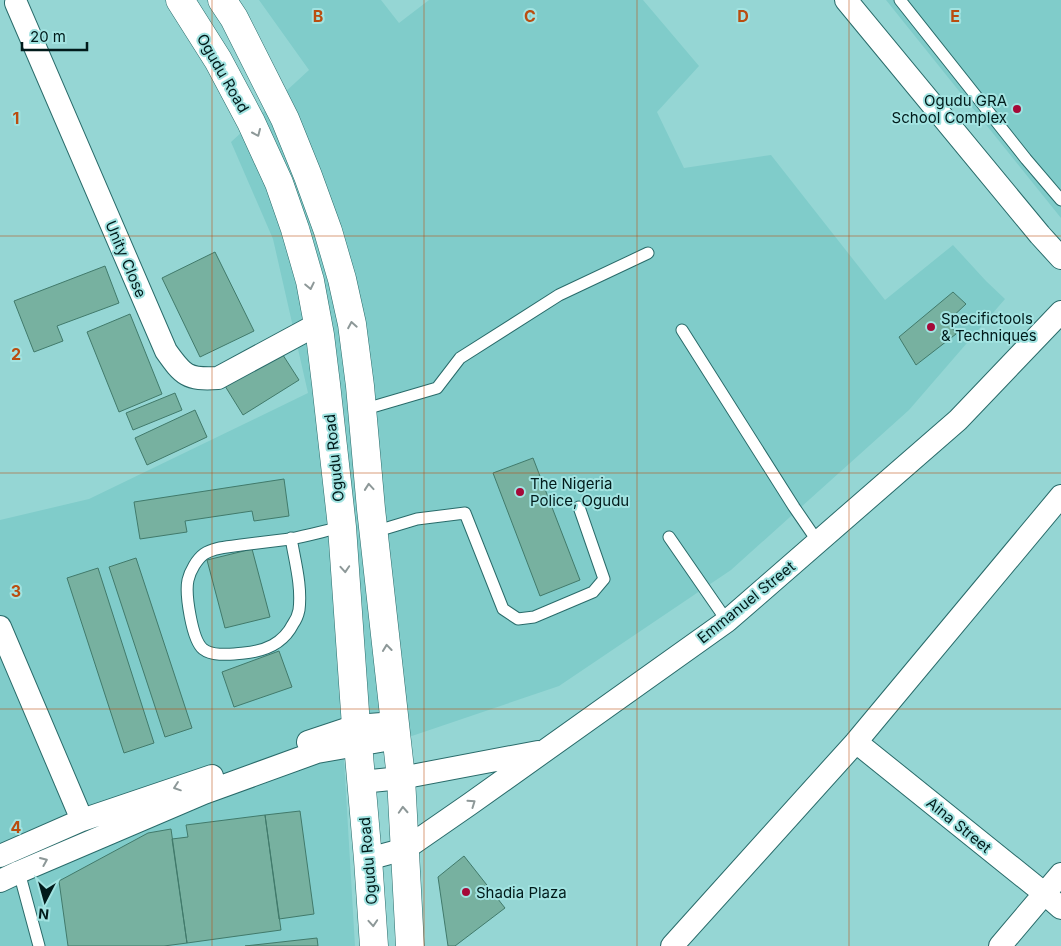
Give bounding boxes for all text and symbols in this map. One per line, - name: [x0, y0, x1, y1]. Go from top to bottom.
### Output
- text: B: [313, 6, 323, 26]
- text: C: [524, 6, 536, 26]
- text: D: [737, 6, 749, 26]
- text: E: [950, 6, 960, 26]
- scale bar: [22, 20, 88, 52]
- text: 20 m: [30, 27, 66, 46]
- street label: Ogudu Road: [193, 30, 253, 116]
- place label: Ogudu GRA School Complex: [892, 91, 1007, 127]
- marker: Ogudu GRA School Complex: [1011, 103, 1023, 115]
- text: 1: [13, 108, 19, 128]
- one-way arrow: [250, 128, 261, 137]
- street label: Unity Close: [101, 218, 151, 300]
- one-way arrow: [305, 282, 315, 291]
- place label: Specifictools & Techniques: [941, 309, 1037, 345]
- one-way arrow: [347, 321, 357, 330]
- marker: Specifictools & Techniques: [925, 321, 937, 333]
- text: 2: [11, 344, 21, 364]
- street label: Ogudu Road: [320, 413, 348, 503]
- place label: The Nigeria Police, Ogudu: [530, 474, 629, 510]
- one-way arrow: [364, 482, 375, 490]
- marker: The Nigeria Police, Ogudu: [514, 486, 526, 498]
- street label: Emmanuel Street: [693, 557, 799, 647]
- one-way arrow: [339, 565, 350, 573]
- text: 3: [11, 581, 21, 601]
- one-way arrow: [382, 644, 393, 652]
- one-way arrow: [173, 782, 182, 792]
- street label: Aina Street: [923, 793, 995, 857]
- one-way arrow: [466, 800, 475, 809]
- one-way arrow: [397, 806, 408, 814]
- street label: Ogudu Road: [355, 816, 381, 906]
- text: 4: [11, 817, 22, 837]
- one-way arrow: [39, 857, 48, 868]
- north arrow: [20, 876, 70, 926]
- place label: Shadia Plaza: [476, 883, 567, 902]
- marker: Shadia Plaza: [460, 886, 472, 898]
- text: N: [37, 905, 50, 923]
- one-way arrow: [367, 919, 378, 927]

